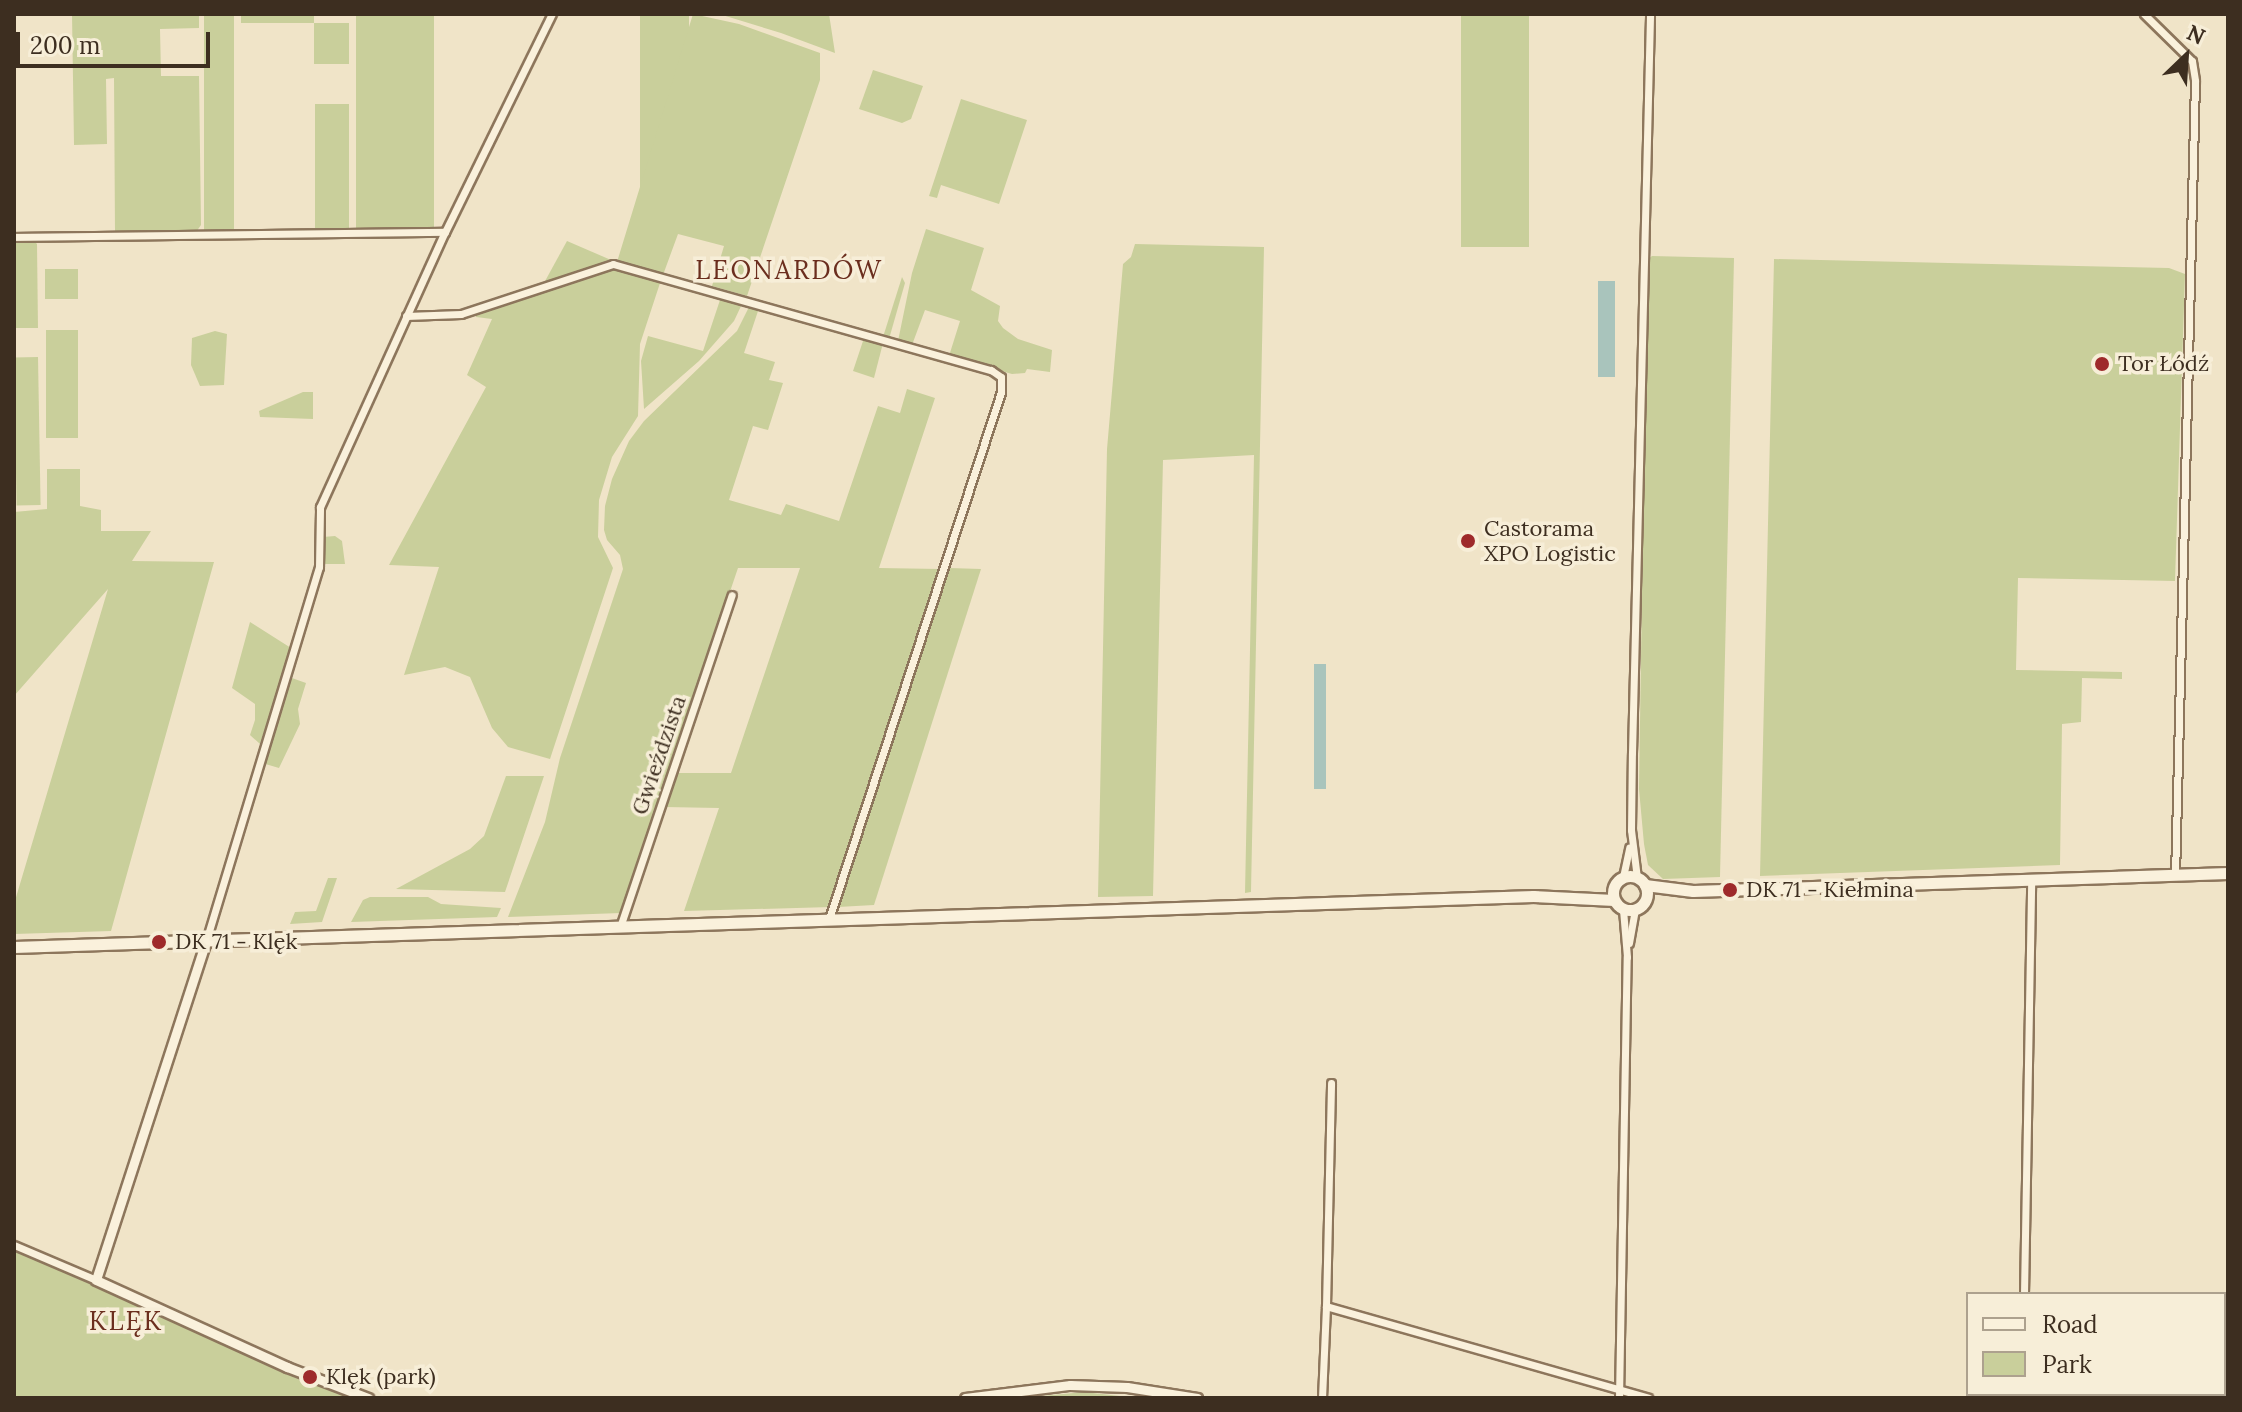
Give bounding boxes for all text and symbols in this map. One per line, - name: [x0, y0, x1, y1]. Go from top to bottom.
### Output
- scale bar: [20, 16, 214, 66]
- north arrow: [2146, 16, 2226, 96]
- text: N: [2183, 18, 2210, 51]
- text: 200 m: [30, 30, 100, 61]
- district label: LEONARDÓW: [695, 254, 883, 286]
- place label: Tor Łódź: [2118, 351, 2209, 377]
- marker: Tor Łódź: [2093, 355, 2111, 373]
- place label: Castorama XPO Logistic: [1484, 515, 1616, 566]
- marker: Castorama XPO Logistic: [1459, 532, 1477, 550]
- street label: Gwieździsta: [626, 692, 692, 818]
- place label: DK 71 - Kiełmina: [1746, 877, 1914, 903]
- marker: DK 71 - Kiełmina: [1721, 881, 1739, 899]
- place label: DK 71 - Klęk: [175, 929, 297, 955]
- marker: DK 71 - Klęk: [150, 933, 168, 951]
- legend: [1966, 1292, 2226, 1396]
- district label: KLĘK: [89, 1305, 163, 1337]
- text: Road: [2042, 1309, 2098, 1340]
- text: Park: [2042, 1349, 2092, 1380]
- place label: Klęk (park): [326, 1364, 436, 1390]
- marker: Klęk (park): [301, 1368, 319, 1386]

